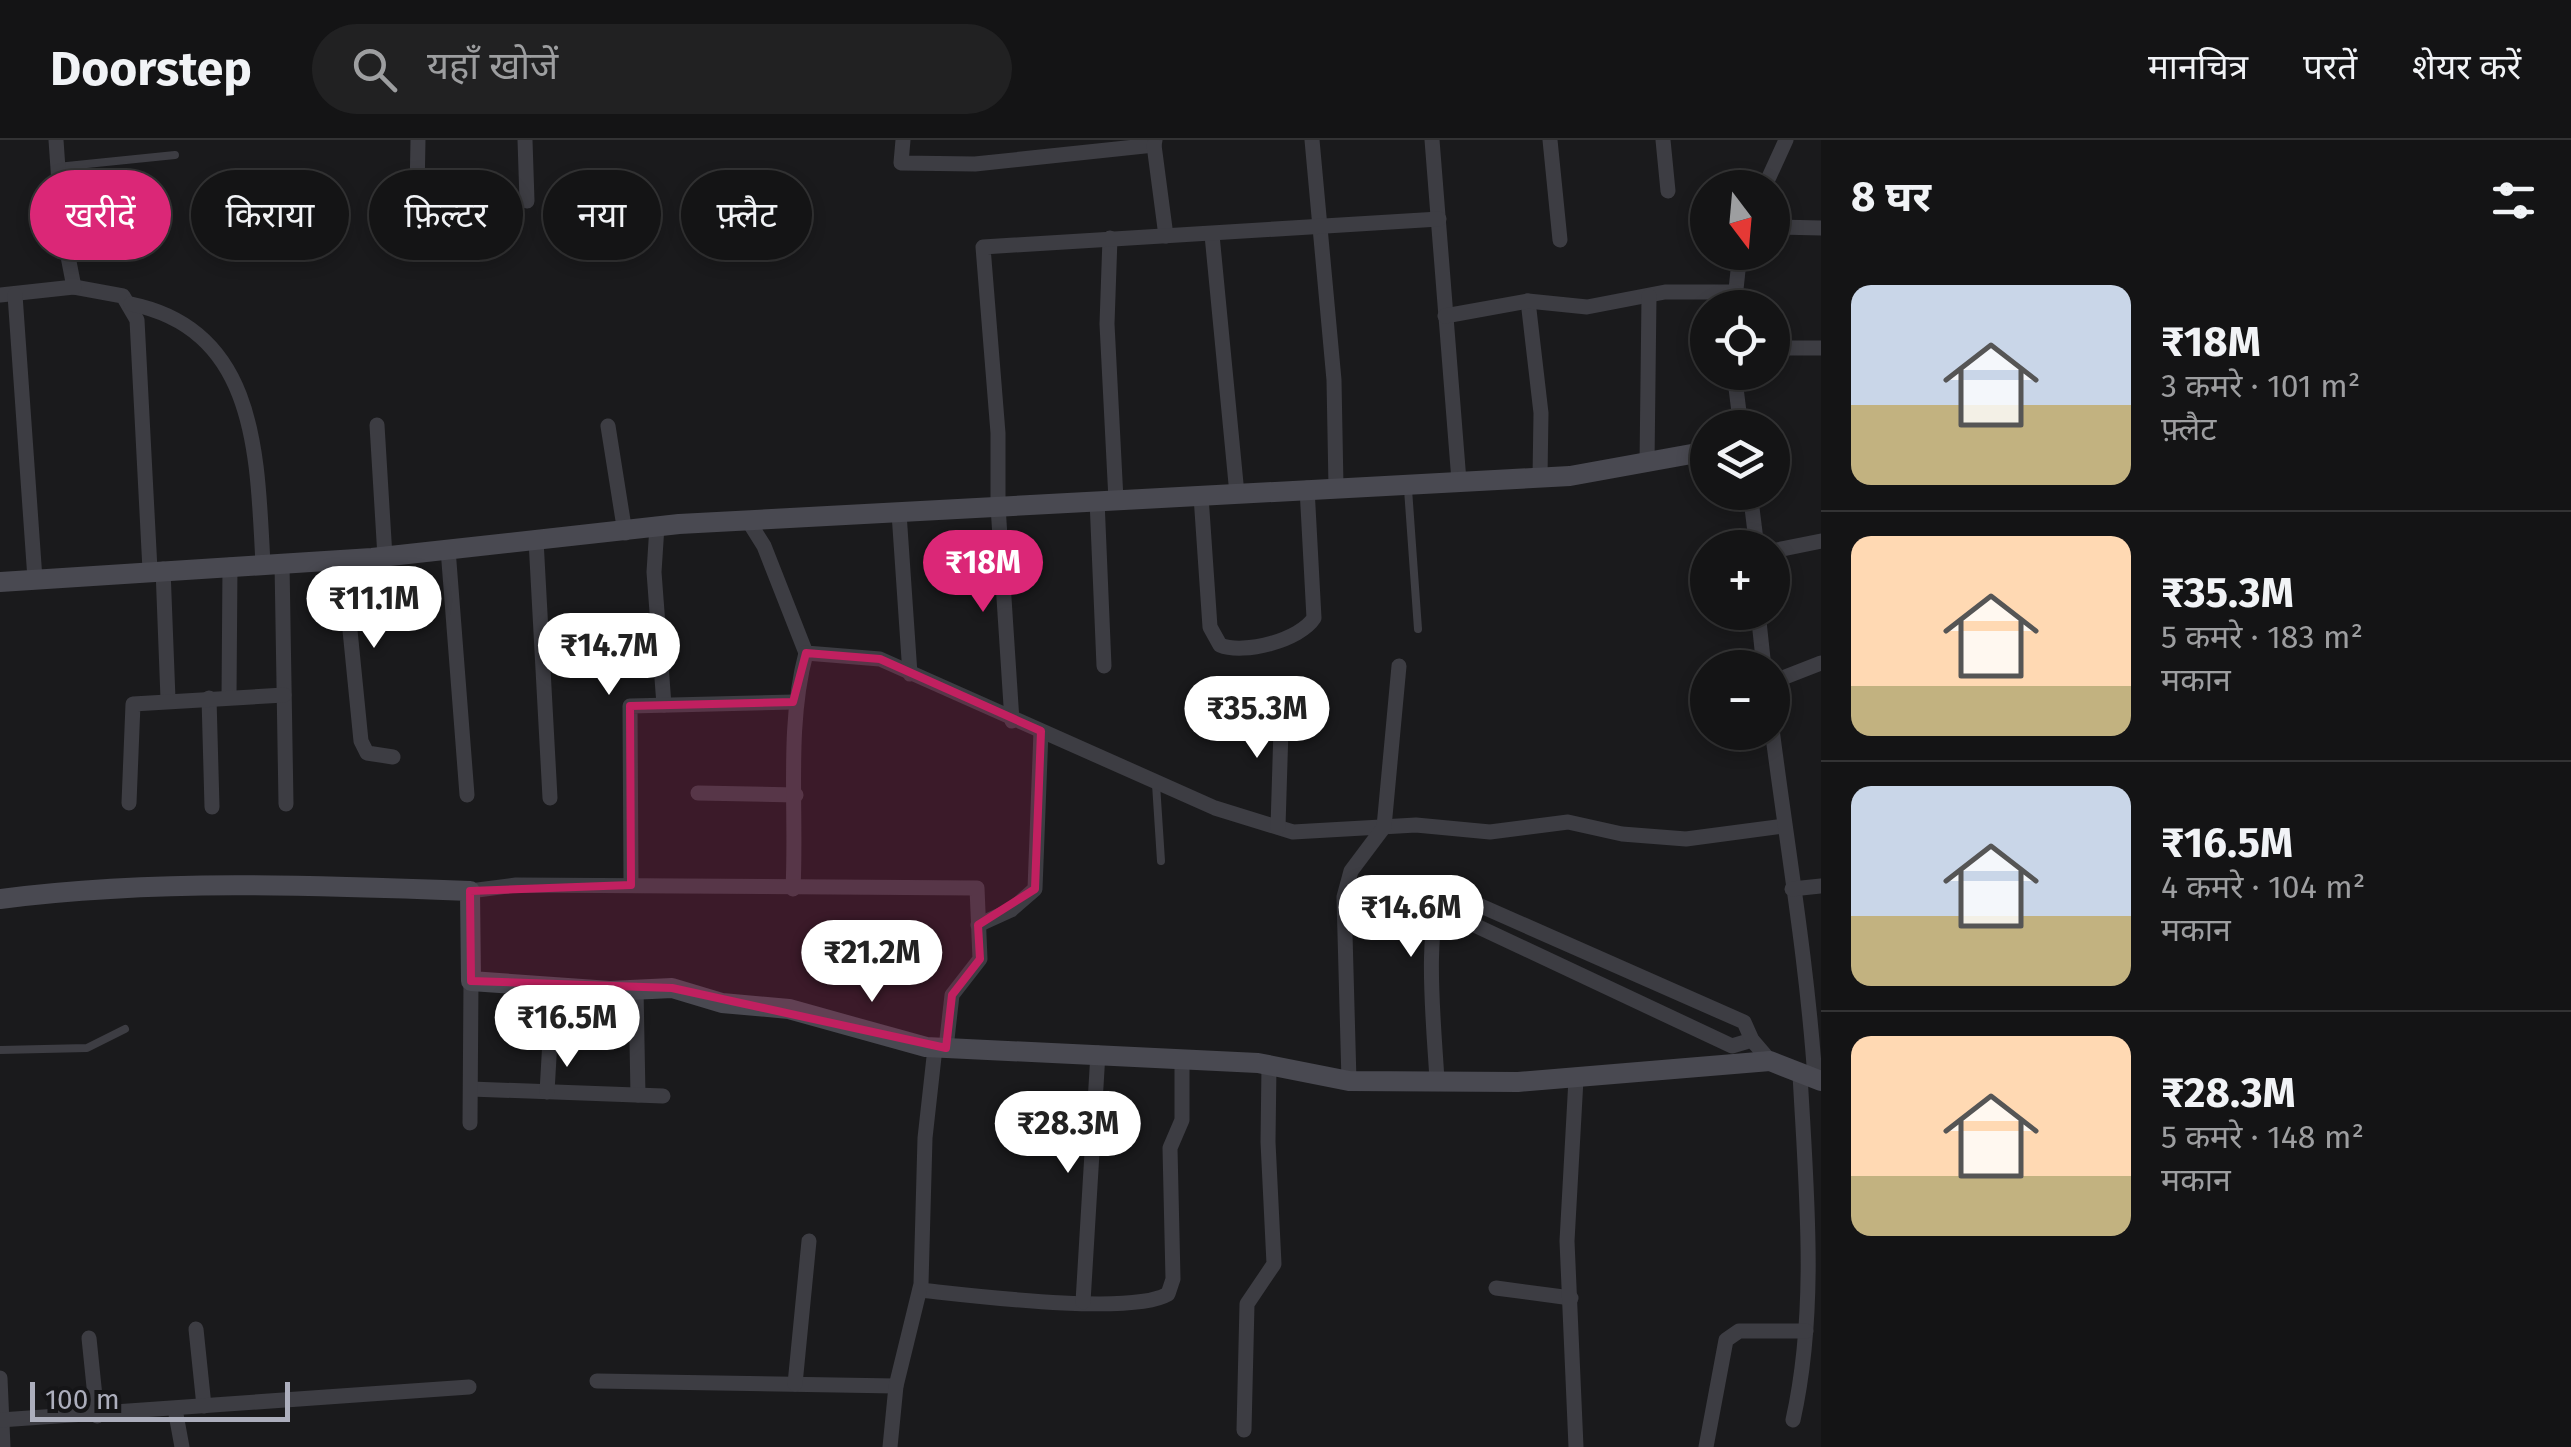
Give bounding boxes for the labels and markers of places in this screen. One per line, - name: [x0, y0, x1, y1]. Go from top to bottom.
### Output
- pin: ₹18M: [924, 530, 1042, 615]
- pin: ₹11.1M: [293, 566, 455, 651]
- pin: ₹14.7M: [528, 613, 690, 698]
- pin: ₹35.3M: [1176, 676, 1338, 761]
- pin: ₹14.6M: [1330, 875, 1492, 960]
- pin: ₹21.2M: [791, 920, 953, 1005]
- pin: ₹16.5M: [486, 985, 648, 1070]
- pin: ₹28.3M: [987, 1091, 1149, 1176]

